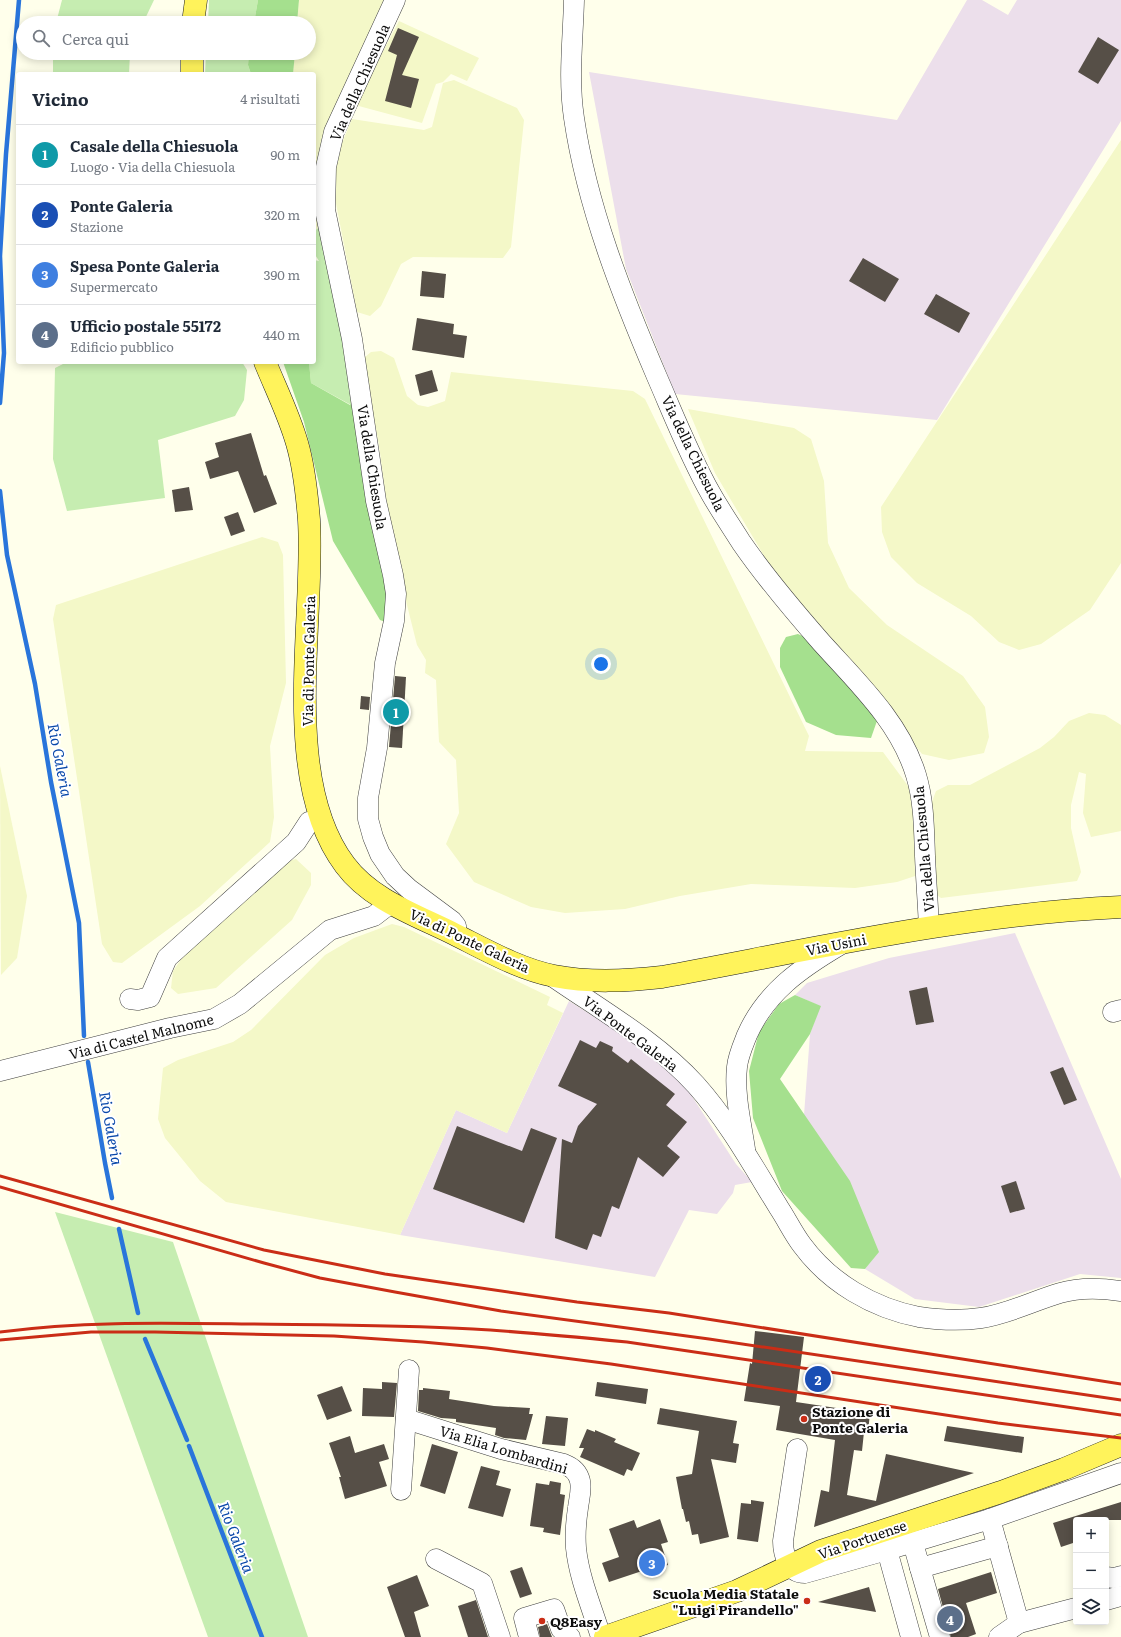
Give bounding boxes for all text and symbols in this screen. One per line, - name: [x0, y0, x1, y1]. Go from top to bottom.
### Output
- search box: [16, 16, 316, 60]
- street label: Via della Chiesuola: [324, 20, 394, 144]
- icon: search: [30, 27, 52, 49]
- text: Cerca qui: [62, 27, 129, 50]
- text: Vicino: [32, 86, 89, 111]
- text: 4 risultati: [240, 89, 300, 108]
- text: Casale della Chiesuola: [70, 134, 238, 157]
- text: 1: [42, 145, 48, 164]
- text: 90 m: [270, 145, 300, 164]
- text: Luogo · Via della Chiesuola: [70, 157, 235, 176]
- text: Ponte Galeria: [70, 194, 173, 217]
- text: 2: [42, 205, 48, 224]
- text: 320 m: [264, 205, 300, 224]
- text: Stazione: [70, 217, 123, 236]
- text: Spesa Ponte Galeria: [70, 254, 220, 277]
- text: 3: [41, 265, 49, 284]
- text: 390 m: [263, 265, 300, 284]
- text: Supermercato: [70, 277, 158, 296]
- text: Ufficio postale 55172: [70, 314, 221, 337]
- text: 4: [41, 325, 49, 344]
- text: 440 m: [263, 325, 300, 344]
- text: Edificio pubblico: [70, 337, 174, 356]
- street label: Via della Chiesuola: [657, 392, 731, 515]
- street label: Via della Chiesuola: [353, 403, 393, 531]
- street label: Via di Ponte Galeria: [297, 595, 319, 727]
- your location: [591, 654, 611, 674]
- pin: 1: [383, 697, 409, 727]
- water label: Rio Galeria: [43, 721, 79, 799]
- street label: Via della Chiesuola: [907, 785, 938, 913]
- street label: Via di Ponte Galeria: [407, 903, 534, 977]
- street label: Via Usini: [804, 928, 868, 960]
- street label: Via Ponte Galeria: [579, 990, 683, 1076]
- street label: Via di Castel Malnome: [67, 1008, 215, 1064]
- water label: Rio Galeria: [94, 1089, 130, 1167]
- pin: 2: [805, 1364, 831, 1394]
- place label: Stazione di Ponte Galeria: [812, 1401, 909, 1437]
- marker: Stazione di Ponte Galeria: [799, 1414, 809, 1424]
- street label: Via Elia Lombardini: [437, 1420, 571, 1478]
- water label: Rio Galeria: [213, 1498, 261, 1576]
- street label: Via Portuense: [815, 1514, 909, 1564]
- map controls: [1073, 1517, 1109, 1625]
- button: +: [1073, 1517, 1109, 1553]
- pin: 3: [639, 1548, 665, 1578]
- button: −: [1073, 1553, 1109, 1589]
- place label: Scuola Media Statale "Luigi Pirandello": [653, 1583, 799, 1619]
- button: layers: [1073, 1589, 1109, 1625]
- marker: Scuola Media Statale "Luigi Pirandello": [802, 1596, 812, 1606]
- pin: 4: [937, 1604, 963, 1634]
- place label: Q8Easy: [550, 1611, 602, 1631]
- marker: Q8Easy: [537, 1616, 547, 1626]

